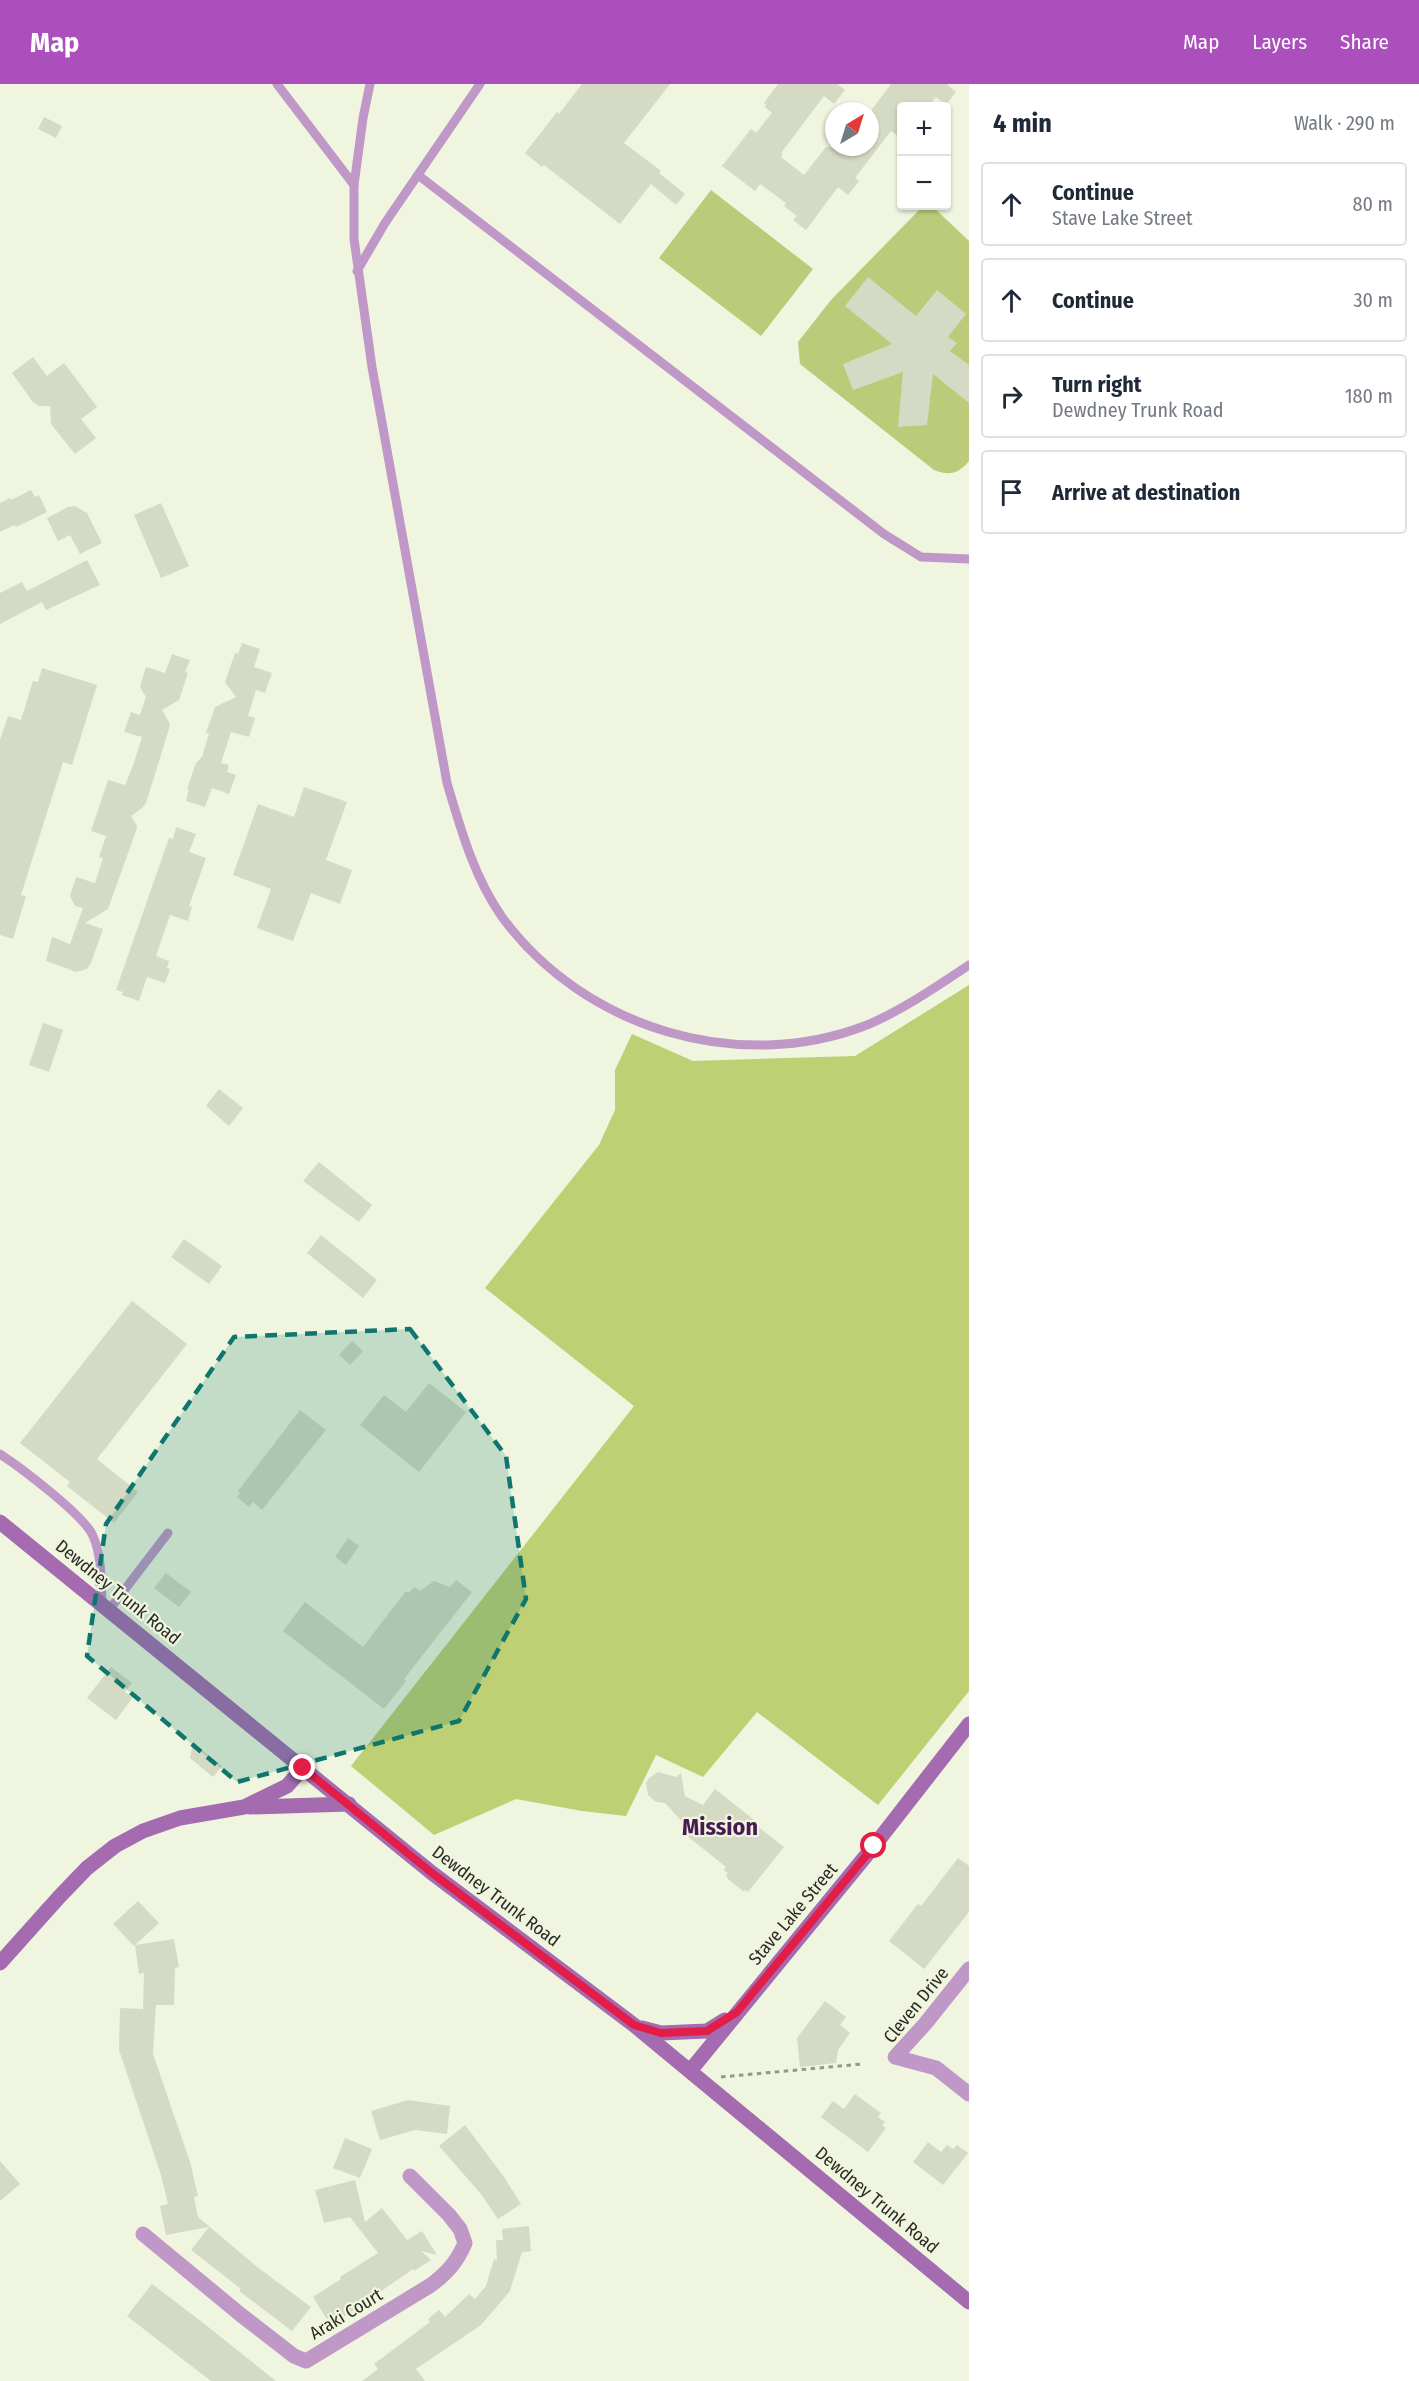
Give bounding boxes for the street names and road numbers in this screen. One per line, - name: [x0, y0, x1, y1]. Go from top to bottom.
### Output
- street label: Dewdney Trunk Road: [51, 1535, 185, 1649]
- street label: Dewdney Trunk Road: [428, 1841, 564, 1951]
- street label: Stave Lake Street: [744, 1858, 842, 1970]
- street label: Cleven Drive: [879, 1963, 953, 2047]
- street label: Dewdney Trunk Road: [811, 2142, 943, 2258]
- street label: Araki Court: [306, 2284, 386, 2344]

